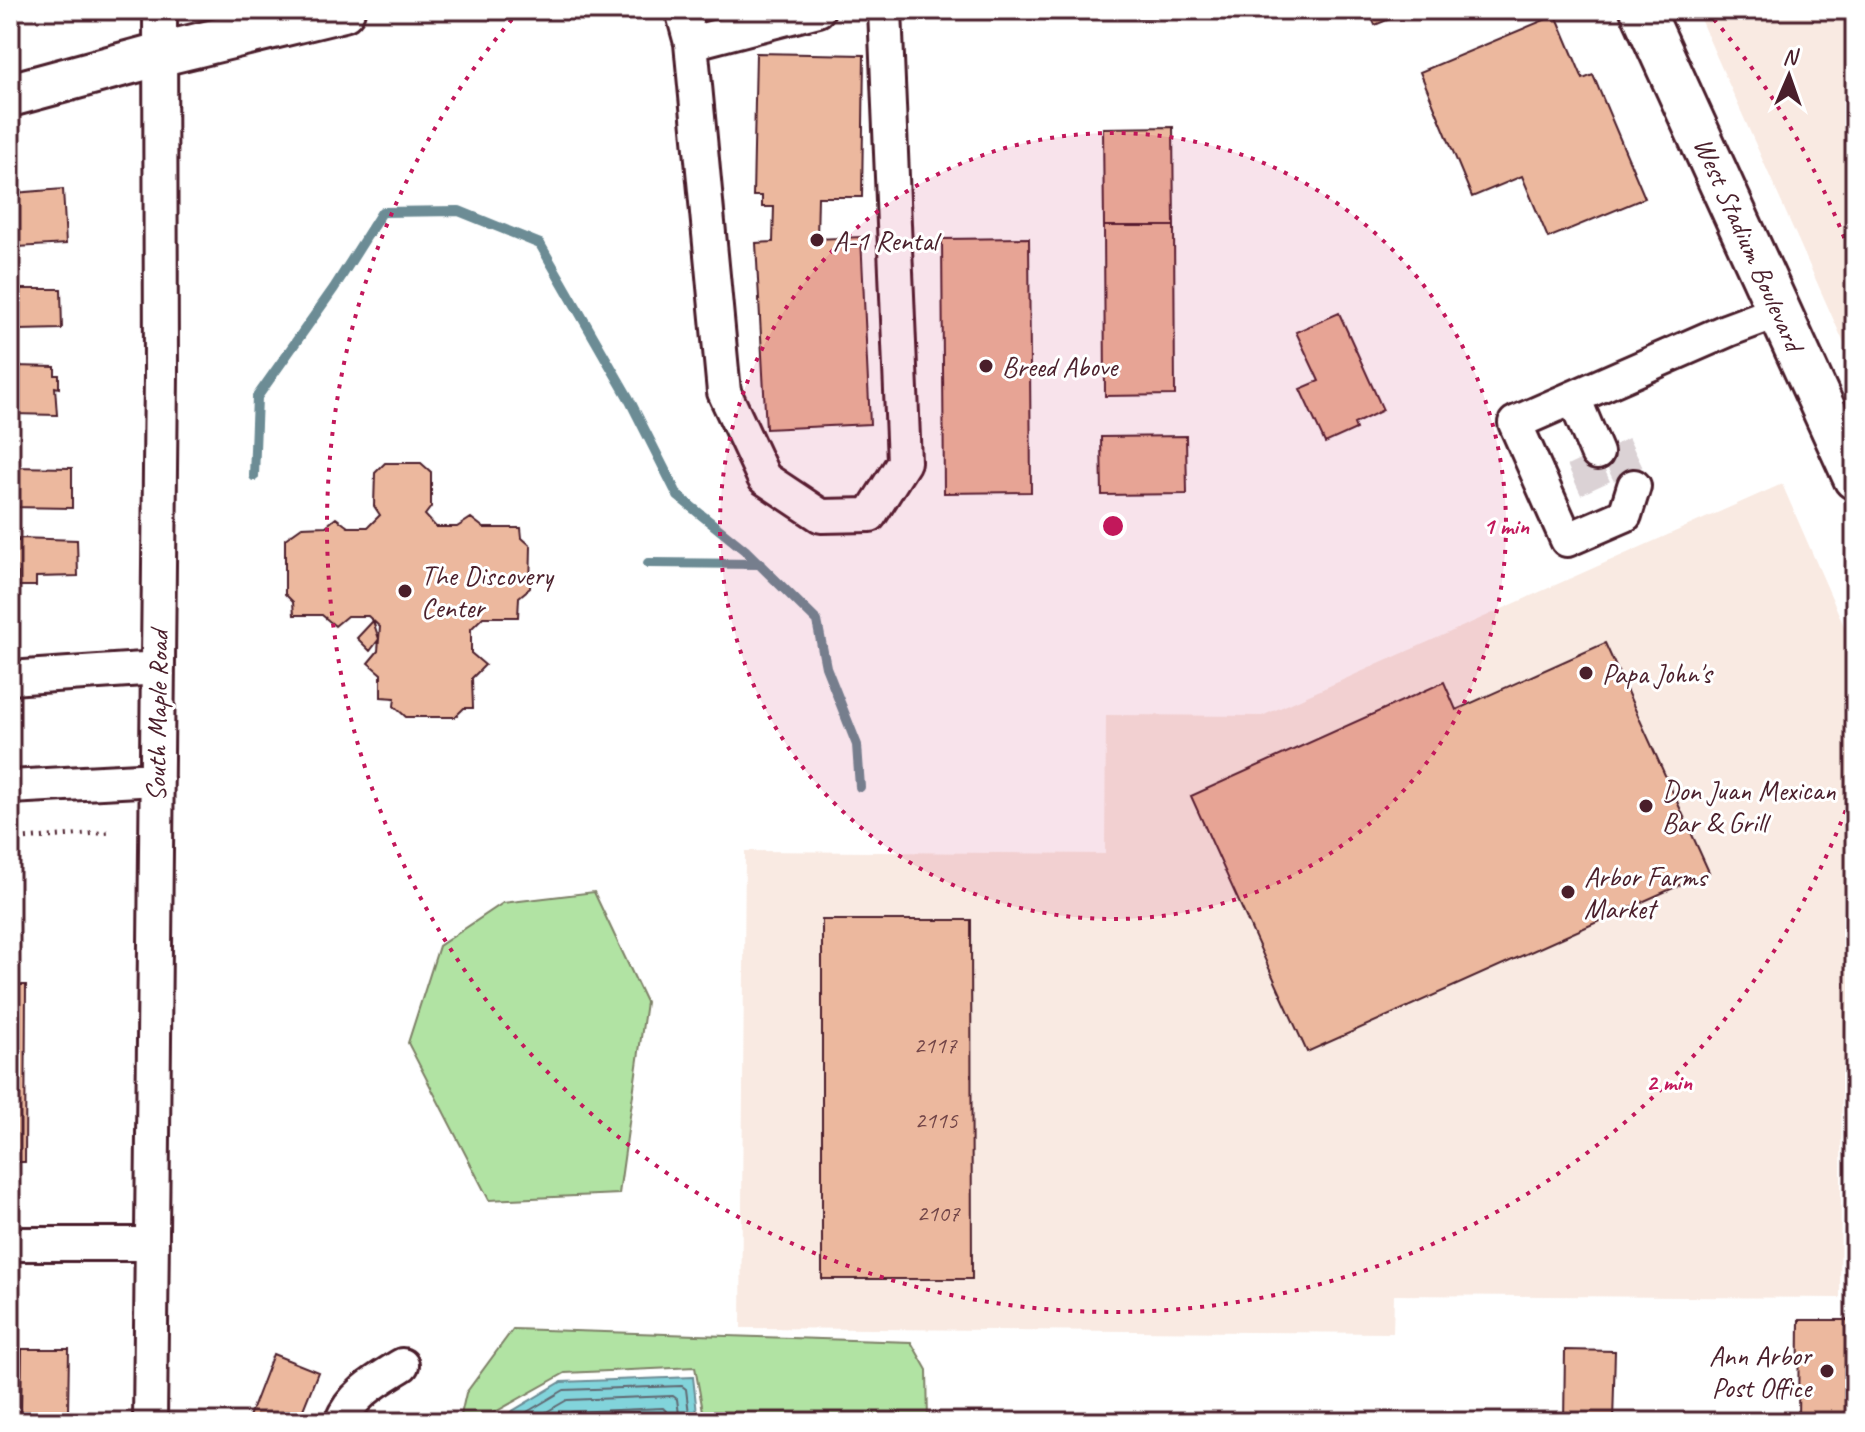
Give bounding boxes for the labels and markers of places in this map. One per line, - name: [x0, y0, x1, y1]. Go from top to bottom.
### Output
- place label: A-1 Rental: [833, 223, 943, 258]
- marker: A-1 Rental: [808, 231, 826, 249]
- place label: Breed Above: [1002, 349, 1119, 384]
- marker: Breed Above: [977, 357, 995, 375]
- centre of rings: [1099, 512, 1127, 540]
- place label: The Discovery Center: [421, 558, 555, 625]
- marker: The Discovery Center: [396, 582, 414, 600]
- place label: Papa John's: [1602, 656, 1714, 691]
- marker: Papa John's: [1577, 664, 1595, 682]
- place label: Don Juan Mexican Bar & Grill: [1662, 773, 1836, 840]
- marker: Don Juan Mexican Bar & Grill: [1637, 797, 1655, 815]
- place label: Arbor Farms Market: [1584, 859, 1709, 926]
- marker: Arbor Farms Market: [1559, 883, 1577, 901]
- place label: Ann Arbor Post Office: [1709, 1338, 1813, 1405]
- marker: Ann Arbor Post Office: [1818, 1362, 1836, 1380]

